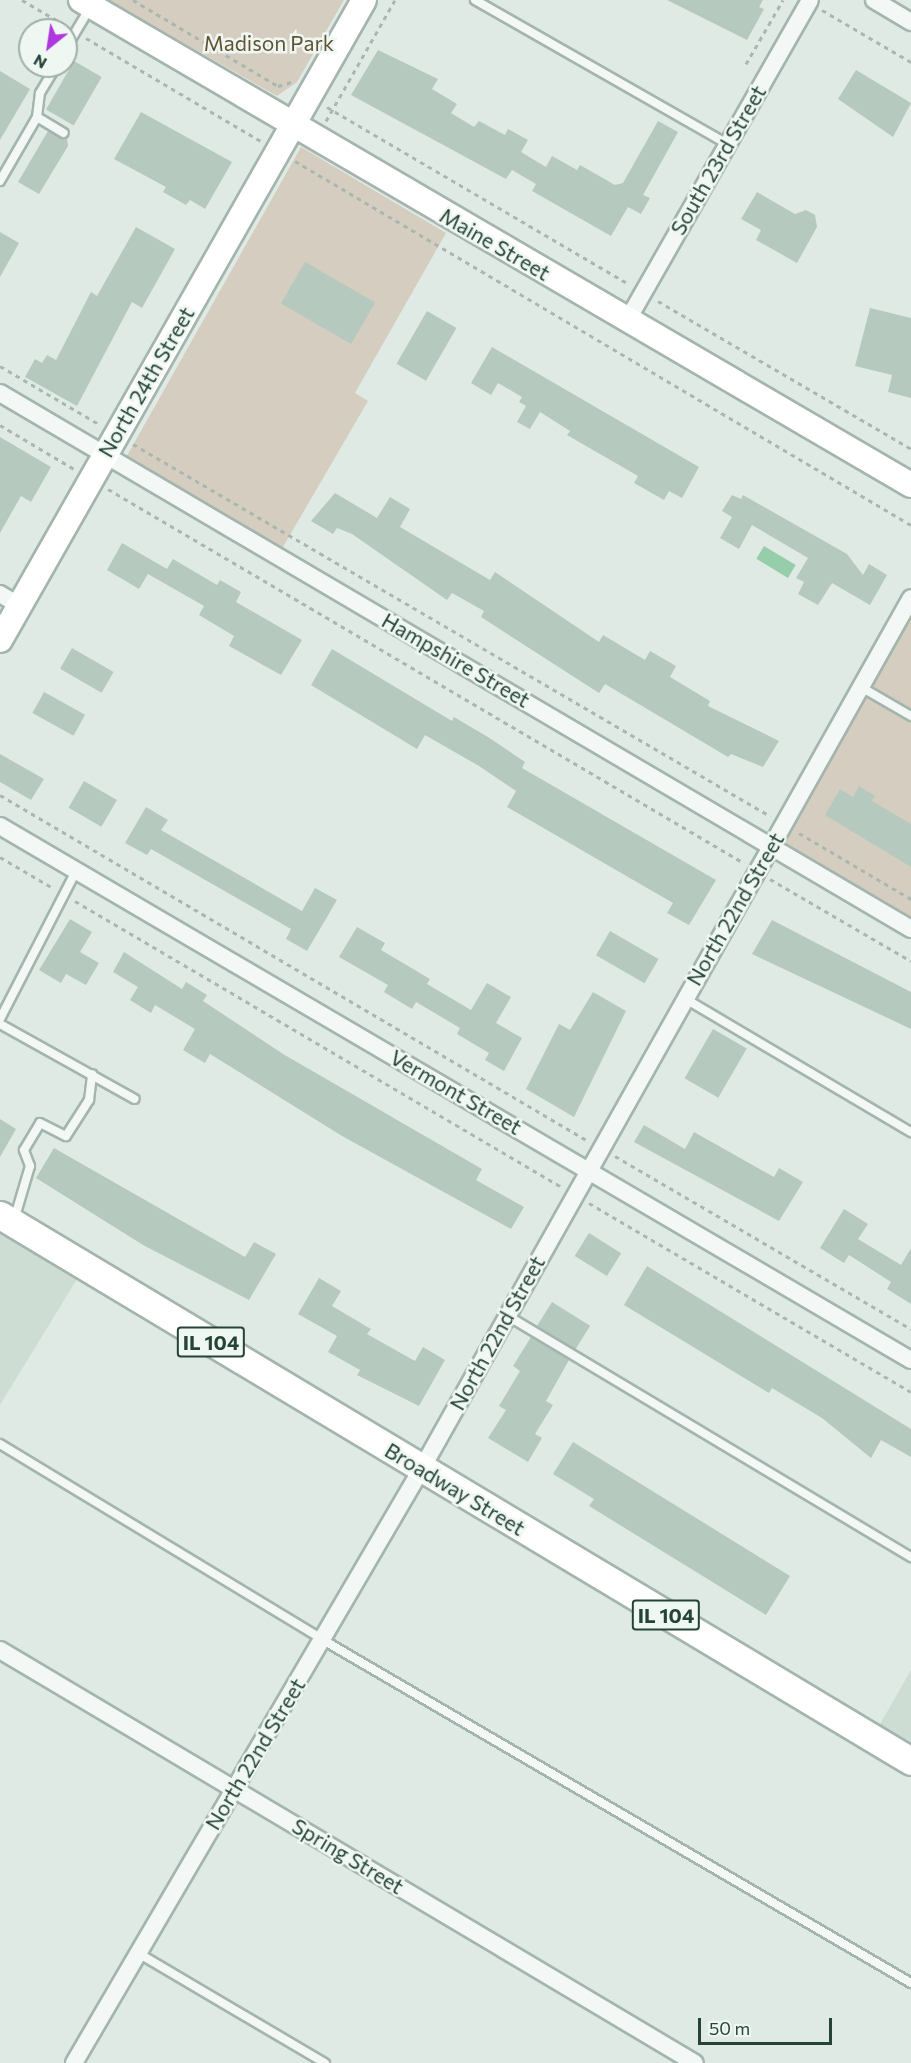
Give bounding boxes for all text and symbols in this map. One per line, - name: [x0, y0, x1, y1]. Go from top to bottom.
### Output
- north arrow: [18, 18, 78, 78]
- park label: Madison Park: [204, 30, 334, 56]
- text: N: [30, 51, 50, 74]
- street label: South 23rd Street: [665, 81, 771, 239]
- street label: Maine Street: [436, 202, 554, 286]
- street label: North 24th Street: [93, 302, 199, 462]
- street label: Hampshire Street: [378, 607, 534, 713]
- street label: North 22nd Street: [681, 828, 789, 990]
- street label: Vermont Street: [386, 1044, 526, 1140]
- street label: North 22nd Street: [444, 1252, 550, 1414]
- road number: IL 104: [176, 1325, 246, 1359]
- street label: Broadway Street: [380, 1437, 530, 1541]
- road number: IL 104: [632, 1598, 700, 1632]
- street label: North 22nd Street: [200, 1674, 310, 1834]
- street label: Spring Street: [288, 1813, 408, 1899]
- scale bar: [701, 2006, 834, 2044]
- text: 50 m: [709, 2017, 750, 2039]

